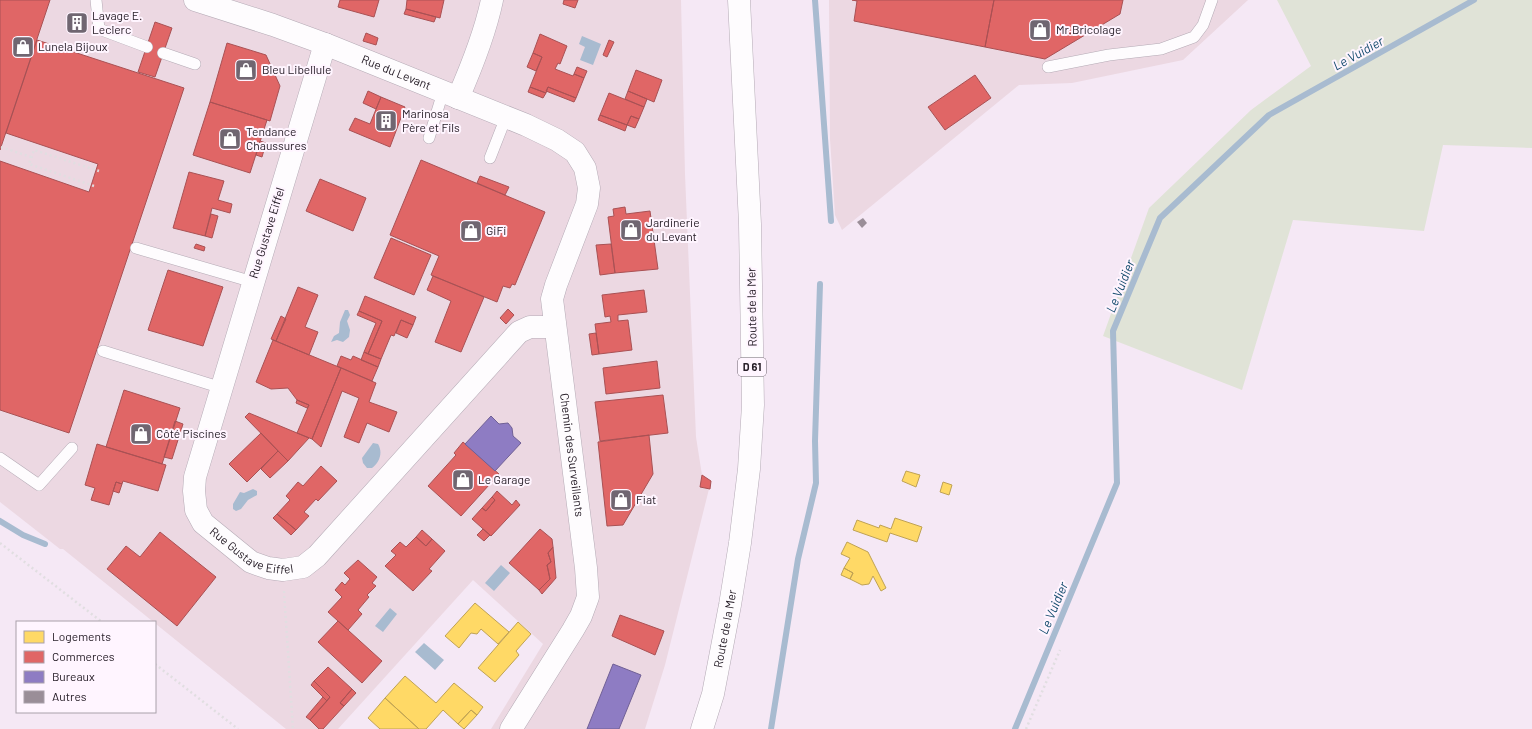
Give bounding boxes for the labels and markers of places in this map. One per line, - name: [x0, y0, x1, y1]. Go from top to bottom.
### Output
- place label: Lavage E. Leclerc: [92, 8, 142, 36]
- building icon: Lavage E. Leclerc: [64, 10, 90, 36]
- shop icon: Mr.Bricolage: [1027, 17, 1053, 43]
- place label: Mr.Bricolage: [1056, 22, 1121, 36]
- shop icon: Lunela Bijoux: [10, 34, 36, 60]
- place label: Lunela Bijoux: [38, 39, 108, 53]
- shop icon: Bleu Libellule: [233, 57, 259, 83]
- place label: Bleu Libellule: [262, 62, 331, 76]
- place label: Marinosa Père et Fils: [402, 106, 460, 134]
- building icon: Marinosa Père et Fils: [373, 108, 399, 134]
- place label: Tendance Chaussures: [246, 124, 307, 152]
- shop icon: Tendance Chaussures: [217, 126, 243, 152]
- place label: Jardinerie du Levant: [646, 215, 700, 243]
- shop icon: Jardinerie du Levant: [618, 217, 644, 243]
- shop icon: GiFi: [458, 218, 484, 244]
- place label: GiFi: [486, 223, 506, 237]
- shop icon: Côté Piscines: [128, 421, 154, 447]
- place label: Côté Piscines: [156, 426, 227, 440]
- shop icon: Le Garage: [450, 467, 476, 493]
- place label: Le Garage: [478, 472, 530, 486]
- shop icon: Fiat: [608, 487, 634, 513]
- place label: Fiat: [636, 492, 656, 506]

